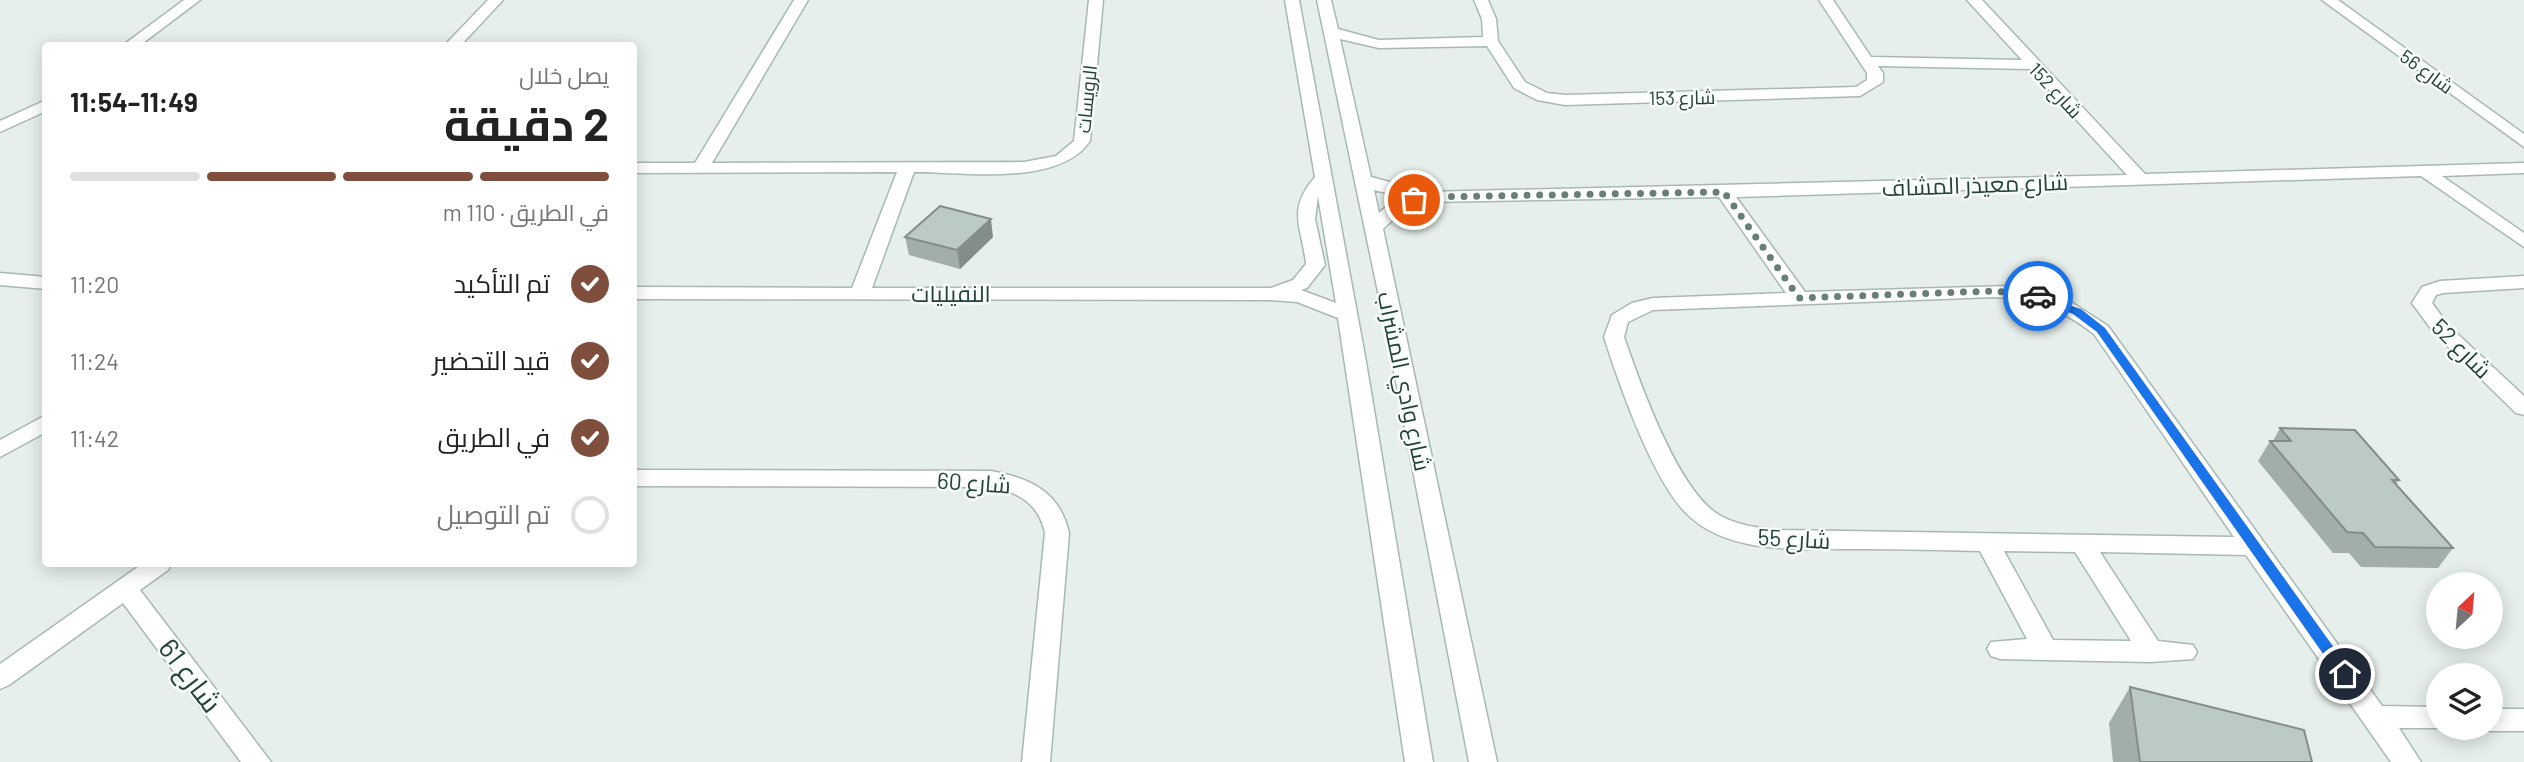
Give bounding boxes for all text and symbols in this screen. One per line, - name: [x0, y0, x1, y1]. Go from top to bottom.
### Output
- street label: شارع 56: [2394, 44, 2458, 100]
- street label: شارع 152: [2022, 58, 2087, 124]
- text: يصل خلال: [519, 61, 609, 89]
- street label: الرويسات: [1071, 64, 1102, 134]
- street label: شارع 153: [1648, 85, 1716, 112]
- text: 11:49–11:54: [70, 86, 198, 117]
- text: 2 دقيقة: [444, 95, 609, 150]
- street label: شارع معيذر المشاف: [1881, 167, 2069, 204]
- pin: [1384, 170, 1444, 230]
- icon: bag: [1395, 181, 1433, 219]
- text: في الطريق · 110 m: [443, 198, 609, 226]
- courier: [2003, 261, 2073, 331]
- icon: check: [571, 265, 609, 303]
- text: تم التأكيد: [453, 267, 550, 298]
- text: 11:20: [70, 270, 119, 298]
- icon: car: [2019, 277, 2057, 315]
- street label: النفيليات: [911, 279, 991, 307]
- street label: شارع وادي المشراب: [1367, 289, 1438, 474]
- street label: شارع 52: [2424, 312, 2498, 386]
- icon: check: [571, 342, 609, 380]
- text: قيد التحضير: [432, 344, 550, 375]
- text: 11:24: [70, 347, 119, 375]
- icon: check: [571, 419, 609, 457]
- text: في الطريق: [437, 421, 550, 452]
- text: 11:42: [70, 424, 119, 452]
- street label: شارع 60: [936, 465, 1012, 502]
- text: تم التوصيل: [437, 498, 550, 529]
- street label: شارع 55: [1757, 522, 1831, 557]
- north arrow: [2426, 572, 2502, 649]
- map controls: [2426, 572, 2503, 740]
- street label: شارع 61: [150, 631, 230, 720]
- pin: [2315, 644, 2375, 704]
- icon: home: [2326, 655, 2364, 693]
- button: layers: [2426, 663, 2503, 740]

